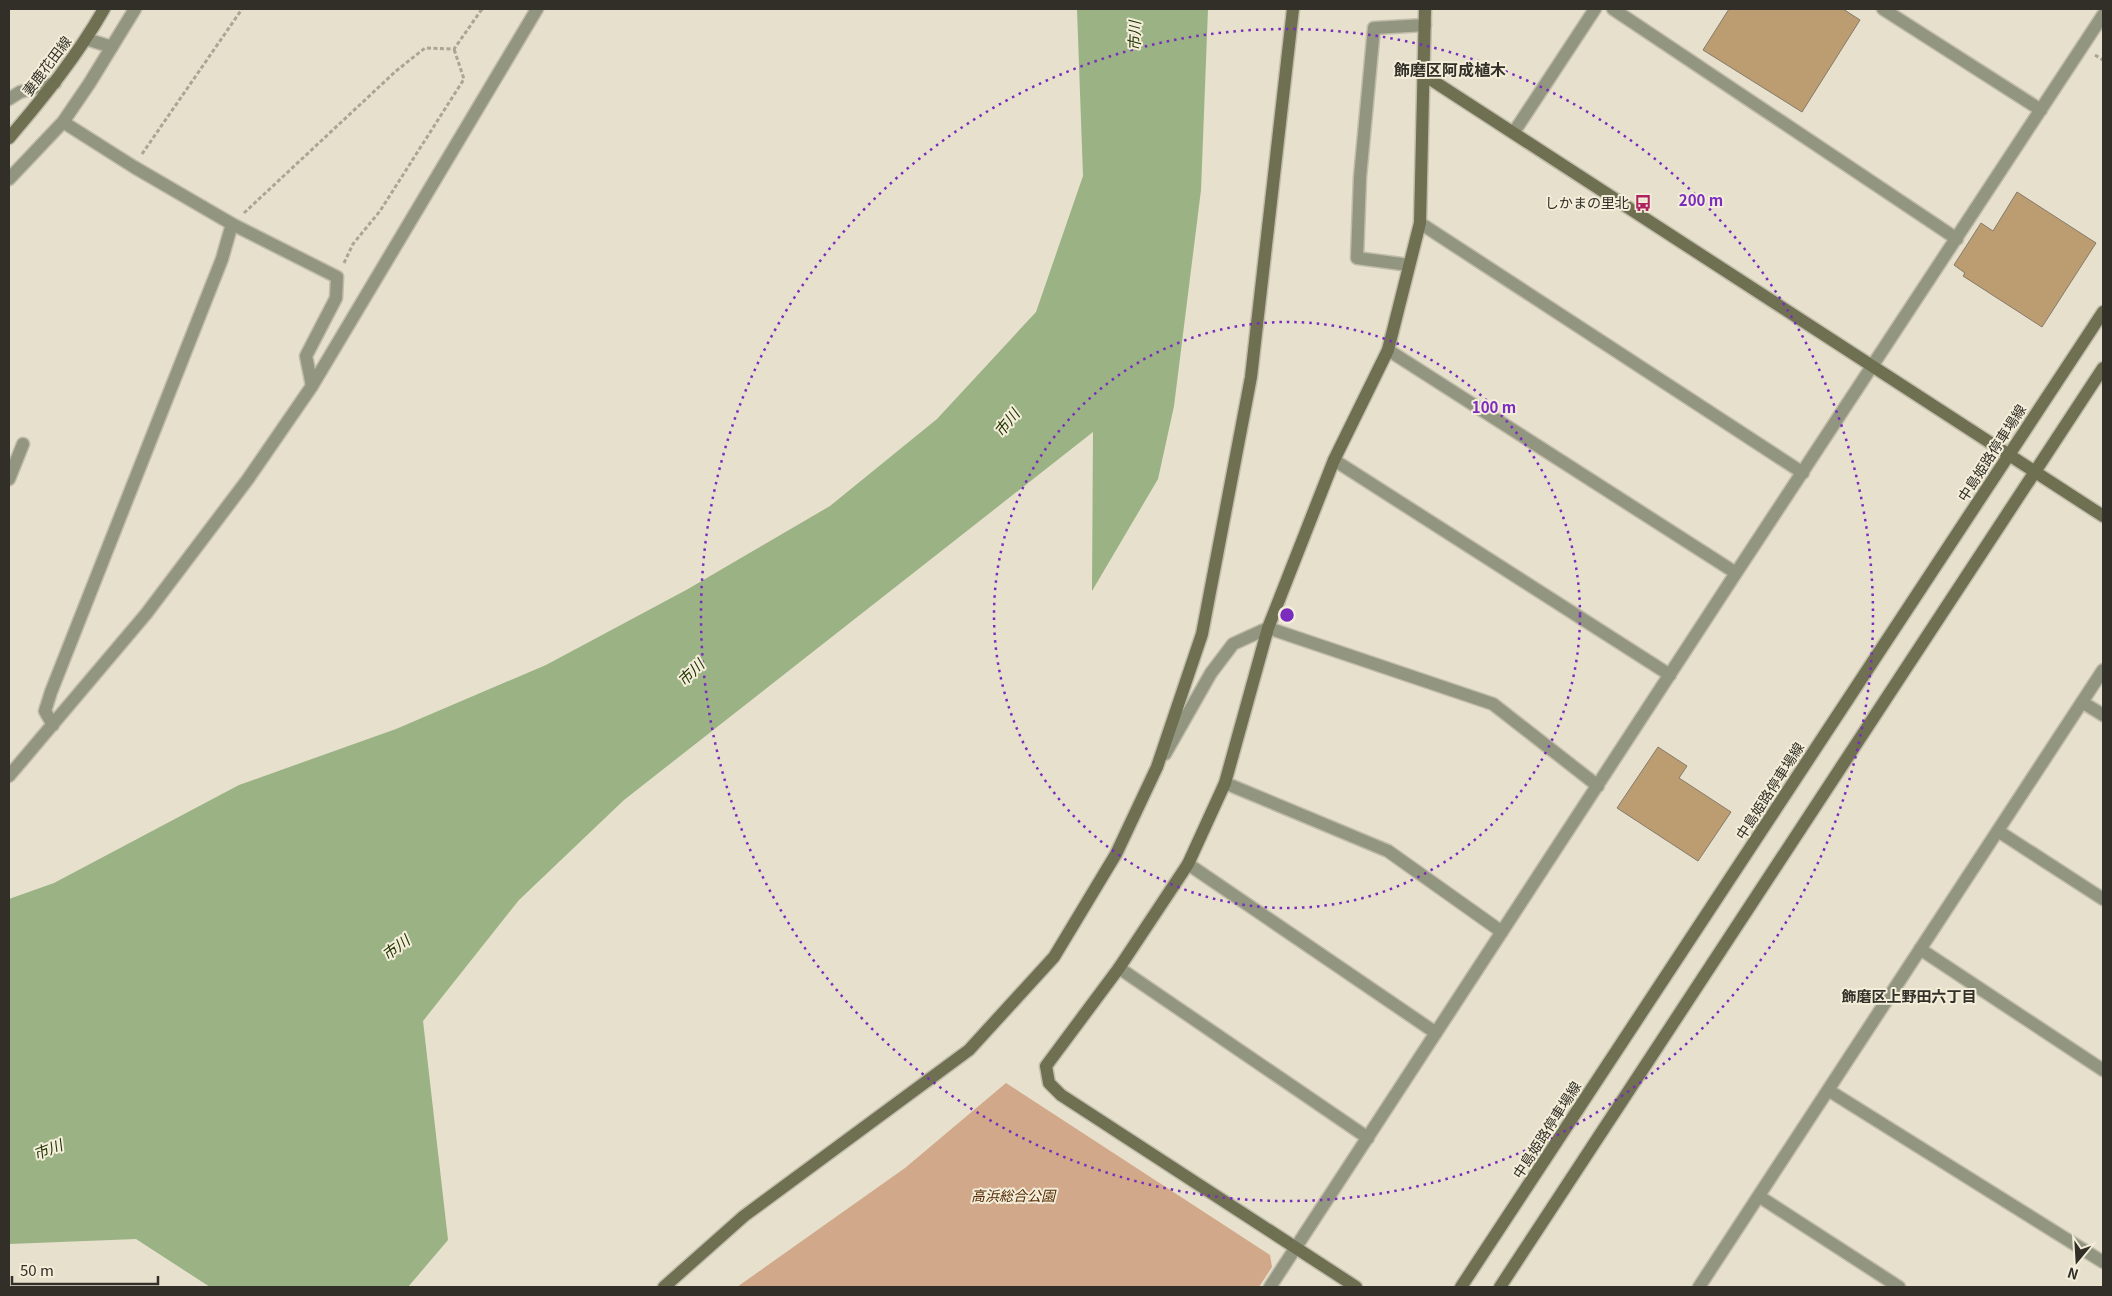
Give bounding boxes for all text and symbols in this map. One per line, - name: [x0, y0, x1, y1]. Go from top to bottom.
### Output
- water label: 市川: [1123, 19, 1144, 51]
- street label: 妻鹿花田線: [17, 31, 75, 99]
- district label: 飾磨区阿成植木: [1394, 57, 1506, 81]
- text: 200 m: [1679, 189, 1723, 210]
- place label: しかまの里北: [1545, 192, 1629, 212]
- bus stop icon: しかまの里北: [1633, 193, 1653, 213]
- text: 100 m: [1472, 396, 1516, 417]
- street label: 中島姫路停車場線: [1952, 400, 2030, 505]
- water label: 市川: [988, 402, 1025, 440]
- centre of rings: [1278, 606, 1296, 624]
- water label: 市川: [672, 653, 709, 690]
- street label: 中島姫路停車場線: [1730, 738, 1808, 843]
- water label: 市川: [377, 928, 415, 964]
- district label: 飾磨区上野田六丁目: [1841, 985, 1977, 1006]
- street label: 中島姫路停車場線: [1507, 1077, 1585, 1182]
- water label: 市川: [30, 1133, 67, 1164]
- park label: 高浜総合公園: [971, 1185, 1057, 1205]
- north arrow: [2052, 1236, 2102, 1286]
- scale bar: [12, 1254, 159, 1286]
- text: 50 m: [20, 1259, 54, 1280]
- text: N: [2065, 1263, 2081, 1285]

